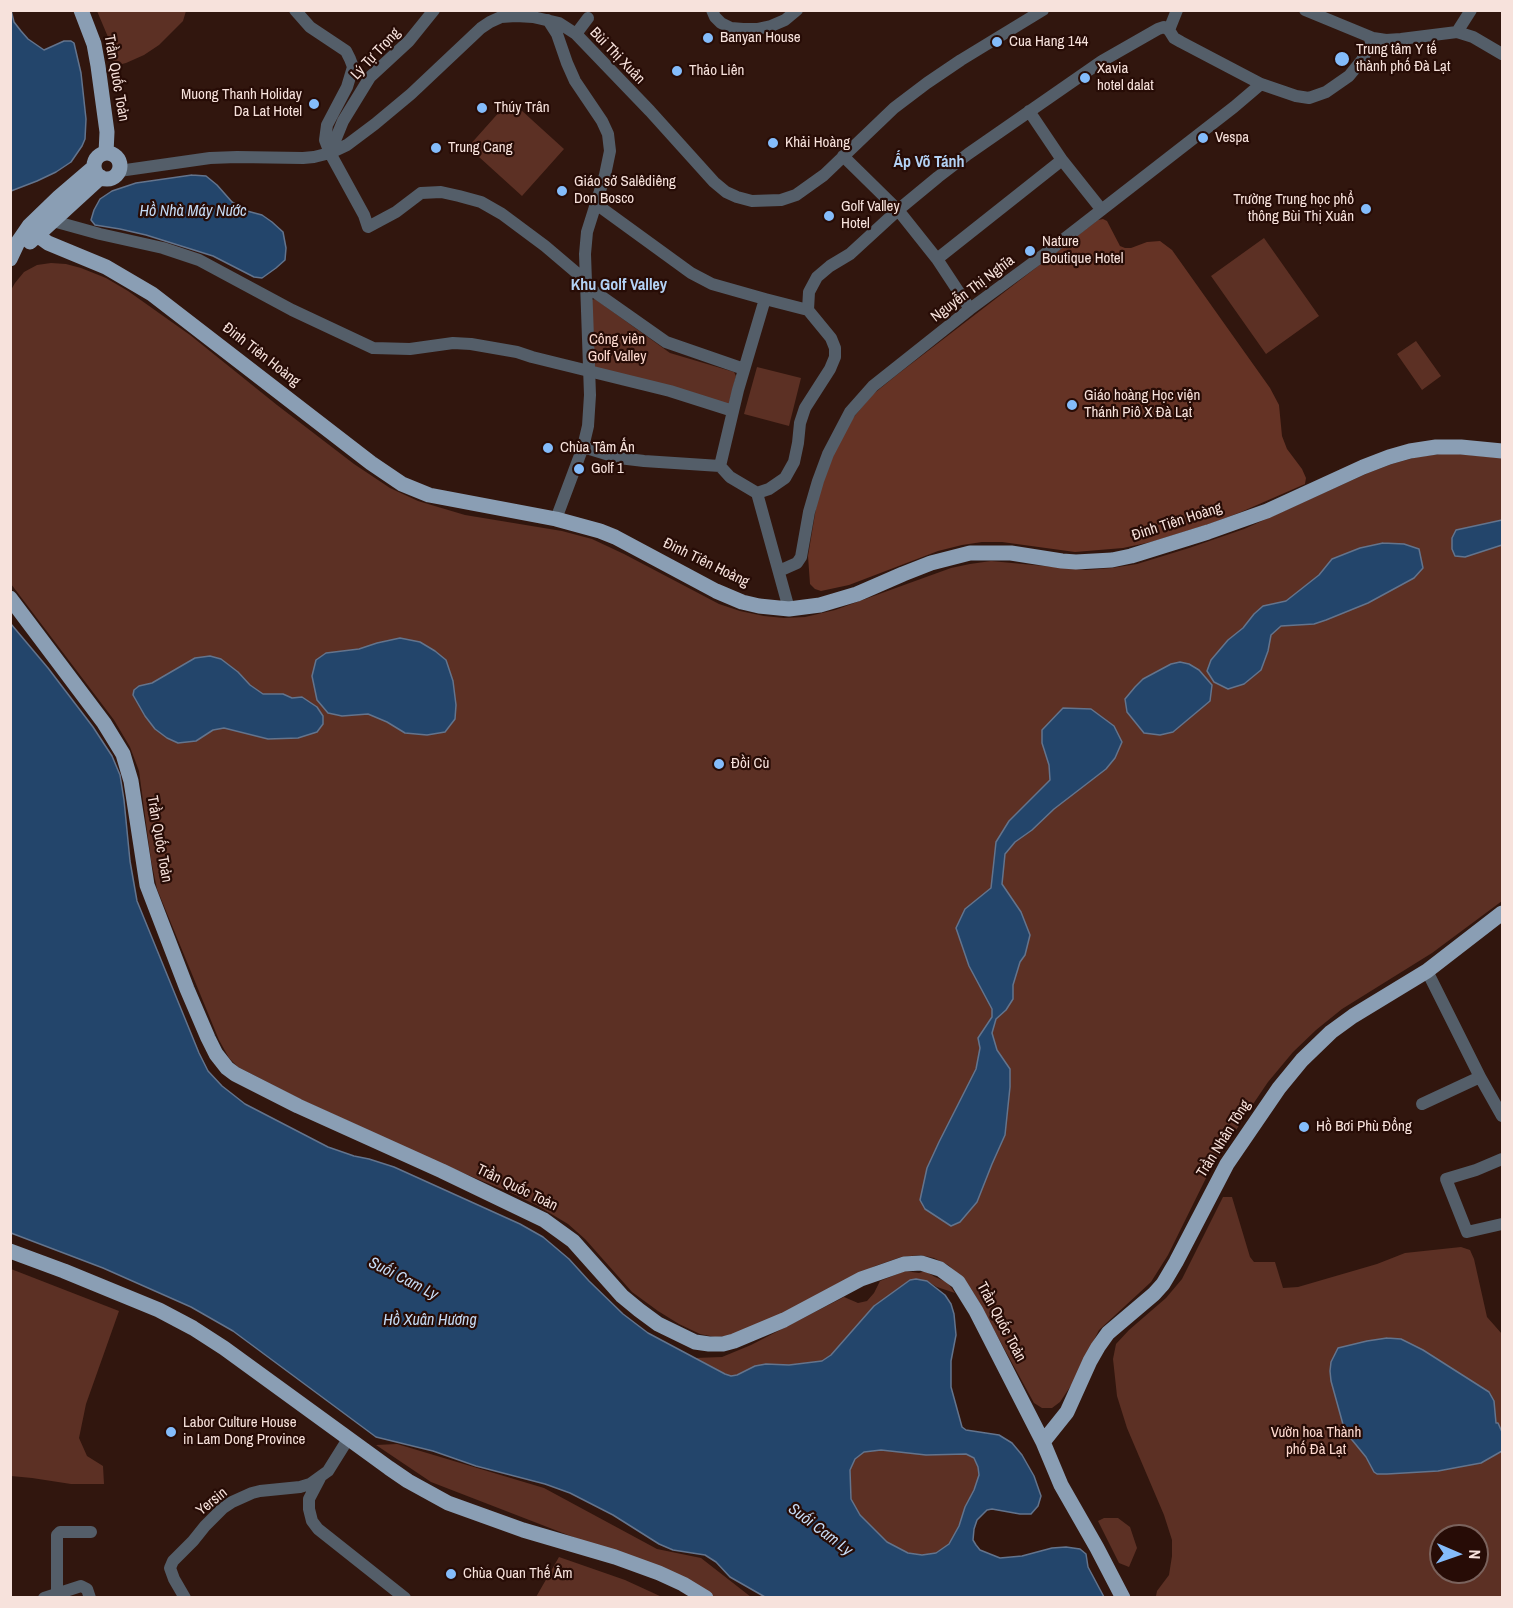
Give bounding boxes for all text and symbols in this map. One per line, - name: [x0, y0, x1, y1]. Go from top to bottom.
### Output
- street label: Lý Tự Trọng: [347, 24, 405, 84]
- street label: Bùi Thị Xuân: [586, 24, 648, 88]
- place label: Banyan House: [720, 29, 801, 47]
- marker: Banyan House: [701, 31, 715, 45]
- street label: Trần Quốc Toản: [100, 33, 132, 123]
- place label: Cua Hang 144: [1009, 33, 1088, 51]
- marker: Cua Hang 144: [990, 35, 1004, 49]
- place label: Trung tâm Y tế thành phố Đà Lạt: [1356, 41, 1450, 76]
- marker: Trung tâm Y tế thành phố Đà Lạt: [1333, 50, 1351, 68]
- place label: Xavia hotel dalat: [1097, 60, 1154, 95]
- place label: Thảo Liên: [689, 62, 744, 80]
- marker: Thảo Liên: [670, 64, 684, 78]
- marker: Xavia hotel dalat: [1078, 71, 1092, 85]
- place label: Muong Thanh Holiday Da Lat Hotel: [181, 86, 302, 121]
- marker: Muong Thanh Holiday Da Lat Hotel: [307, 97, 321, 111]
- place label: Thúy Trân: [494, 99, 550, 117]
- marker: Thúy Trân: [475, 101, 489, 115]
- place label: Vespa: [1215, 129, 1249, 147]
- marker: Vespa: [1196, 131, 1210, 145]
- place label: Khải Hoàng: [785, 134, 850, 152]
- marker: Khải Hoàng: [766, 136, 780, 150]
- place label: Trung Cang: [448, 139, 512, 157]
- marker: Trung Cang: [429, 141, 443, 155]
- district label: Ấp Võ Tánh: [894, 153, 964, 173]
- place label: Giáo sở Salêdiêng Don Bosco: [574, 173, 676, 208]
- marker: Giáo sở Salêdiêng Don Bosco: [555, 184, 569, 198]
- place label: Trường Trung học phổ thông Bùi Thị Xuân: [1233, 191, 1354, 226]
- place label: Golf Valley Hotel: [841, 198, 900, 233]
- water label: Hồ Nhà Máy Nước: [139, 202, 247, 222]
- marker: Trường Trung học phổ thông Bùi Thị Xuân: [1359, 202, 1373, 216]
- marker: Golf Valley Hotel: [822, 209, 836, 223]
- place label: Nature Boutique Hotel: [1042, 233, 1123, 268]
- marker: Nature Boutique Hotel: [1023, 244, 1037, 258]
- street label: Nguyễn Thị Nghĩa: [928, 252, 1018, 326]
- district label: Khu Golf Valley: [571, 276, 667, 296]
- street label: Đinh Tiên Hoàng: [219, 319, 303, 391]
- park label: Công viên Golf Valley: [588, 331, 646, 366]
- place label: Giáo hoàng Học viện Thánh Piô X Đà Lạt: [1084, 387, 1200, 422]
- marker: Giáo hoàng Học viện Thánh Piô X Đà Lạt: [1065, 398, 1079, 412]
- place label: Chùa Tâm Ấn: [560, 439, 635, 457]
- marker: Chùa Tâm Ấn: [541, 441, 555, 455]
- place label: Golf 1: [591, 460, 624, 478]
- marker: Golf 1: [572, 462, 586, 476]
- street label: Đinh Tiên Hoàng: [1130, 499, 1224, 545]
- street label: Đinh Tiên Hoàng: [660, 534, 752, 592]
- place label: Đồi Cù: [731, 755, 769, 773]
- marker: Đồi Cù: [712, 757, 726, 771]
- street label: Trần Quốc Toản: [143, 794, 175, 884]
- street label: Trần Nhân Tông: [1193, 1097, 1255, 1181]
- place label: Hồ Bơi Phù Đổng: [1316, 1118, 1412, 1136]
- marker: Hồ Bơi Phù Đổng: [1297, 1120, 1311, 1134]
- street label: Trần Quốc Toản: [474, 1161, 560, 1215]
- water label: Suối Cam Ly: [365, 1253, 441, 1305]
- street label: Trần Quốc Toản: [972, 1279, 1030, 1365]
- water label: Hồ Xuân Hương: [383, 1311, 477, 1331]
- place label: Labor Culture House in Lam Dong Province: [183, 1414, 305, 1449]
- park label: Vườn hoa Thành phố Đà Lạt: [1271, 1424, 1361, 1459]
- marker: Labor Culture House in Lam Dong Province: [164, 1425, 178, 1439]
- street label: Yersin: [193, 1484, 231, 1520]
- water label: Suối Cam Ly: [784, 1500, 856, 1560]
- north arrow: [1429, 1524, 1489, 1584]
- text: N: [1464, 1549, 1486, 1560]
- place label: Chùa Quan Thế Âm: [463, 1565, 572, 1583]
- marker: Chùa Quan Thế Âm: [444, 1567, 458, 1581]

